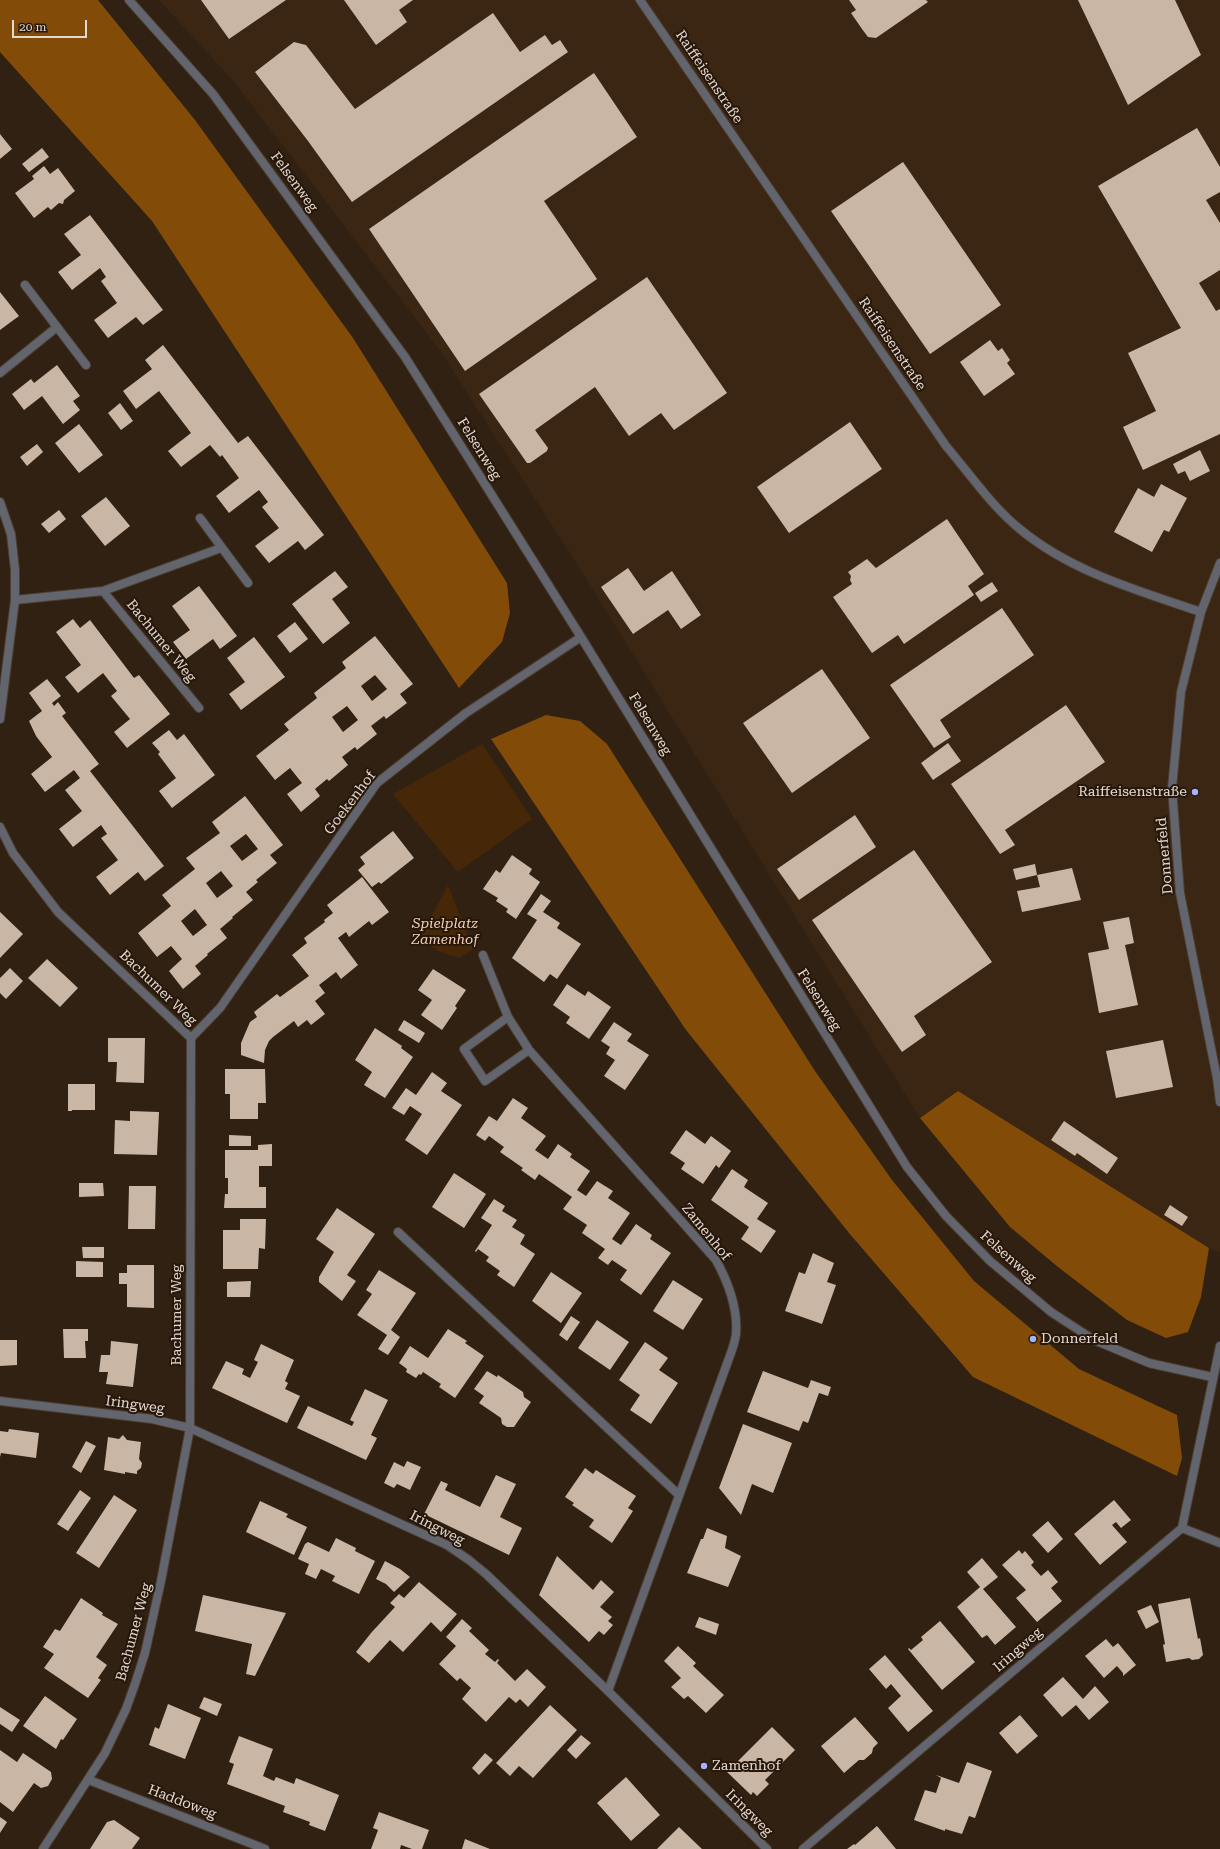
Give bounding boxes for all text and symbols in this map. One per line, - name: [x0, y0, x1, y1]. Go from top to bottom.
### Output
- scale bar: [14, 12, 89, 38]
- text: 20 m: [19, 20, 46, 34]
- street label: Raiffeisenstraße: [672, 27, 746, 127]
- street label: Felsenweg: [267, 149, 321, 215]
- street label: Raiffeisenstraße: [855, 294, 929, 394]
- street label: Felsenweg: [453, 415, 505, 483]
- street label: Bachumer Weg: [123, 596, 199, 686]
- street label: Felsenweg: [625, 690, 675, 758]
- street label: Goekenhof: [321, 768, 379, 838]
- place label: Raiffeisenstraße: [1078, 784, 1187, 800]
- marker: Raiffeisenstraße: [1190, 787, 1200, 797]
- street label: Donnerfeld: [1153, 817, 1177, 895]
- park label: Spielplatz Zamenhof: [412, 916, 478, 948]
- street label: Bachumer Weg: [116, 947, 200, 1029]
- street label: Felsenweg: [793, 966, 845, 1034]
- street label: Zamenhof: [678, 1200, 734, 1264]
- street label: Felsenweg: [976, 1227, 1040, 1287]
- street label: Bachumer Weg: [169, 1264, 185, 1366]
- place label: Donnerfeld: [1041, 1331, 1118, 1347]
- marker: Donnerfeld: [1028, 1334, 1038, 1344]
- street label: Iringweg: [104, 1393, 166, 1417]
- street label: Iringweg: [407, 1507, 467, 1549]
- street label: Bachumer Weg: [113, 1581, 155, 1683]
- street label: Iringweg: [990, 1624, 1046, 1676]
- place label: Zamenhof: [712, 1758, 781, 1774]
- marker: Zamenhof: [699, 1761, 709, 1771]
- street label: Haddoweg: [145, 1781, 219, 1823]
- street label: Iringweg: [722, 1786, 776, 1840]

